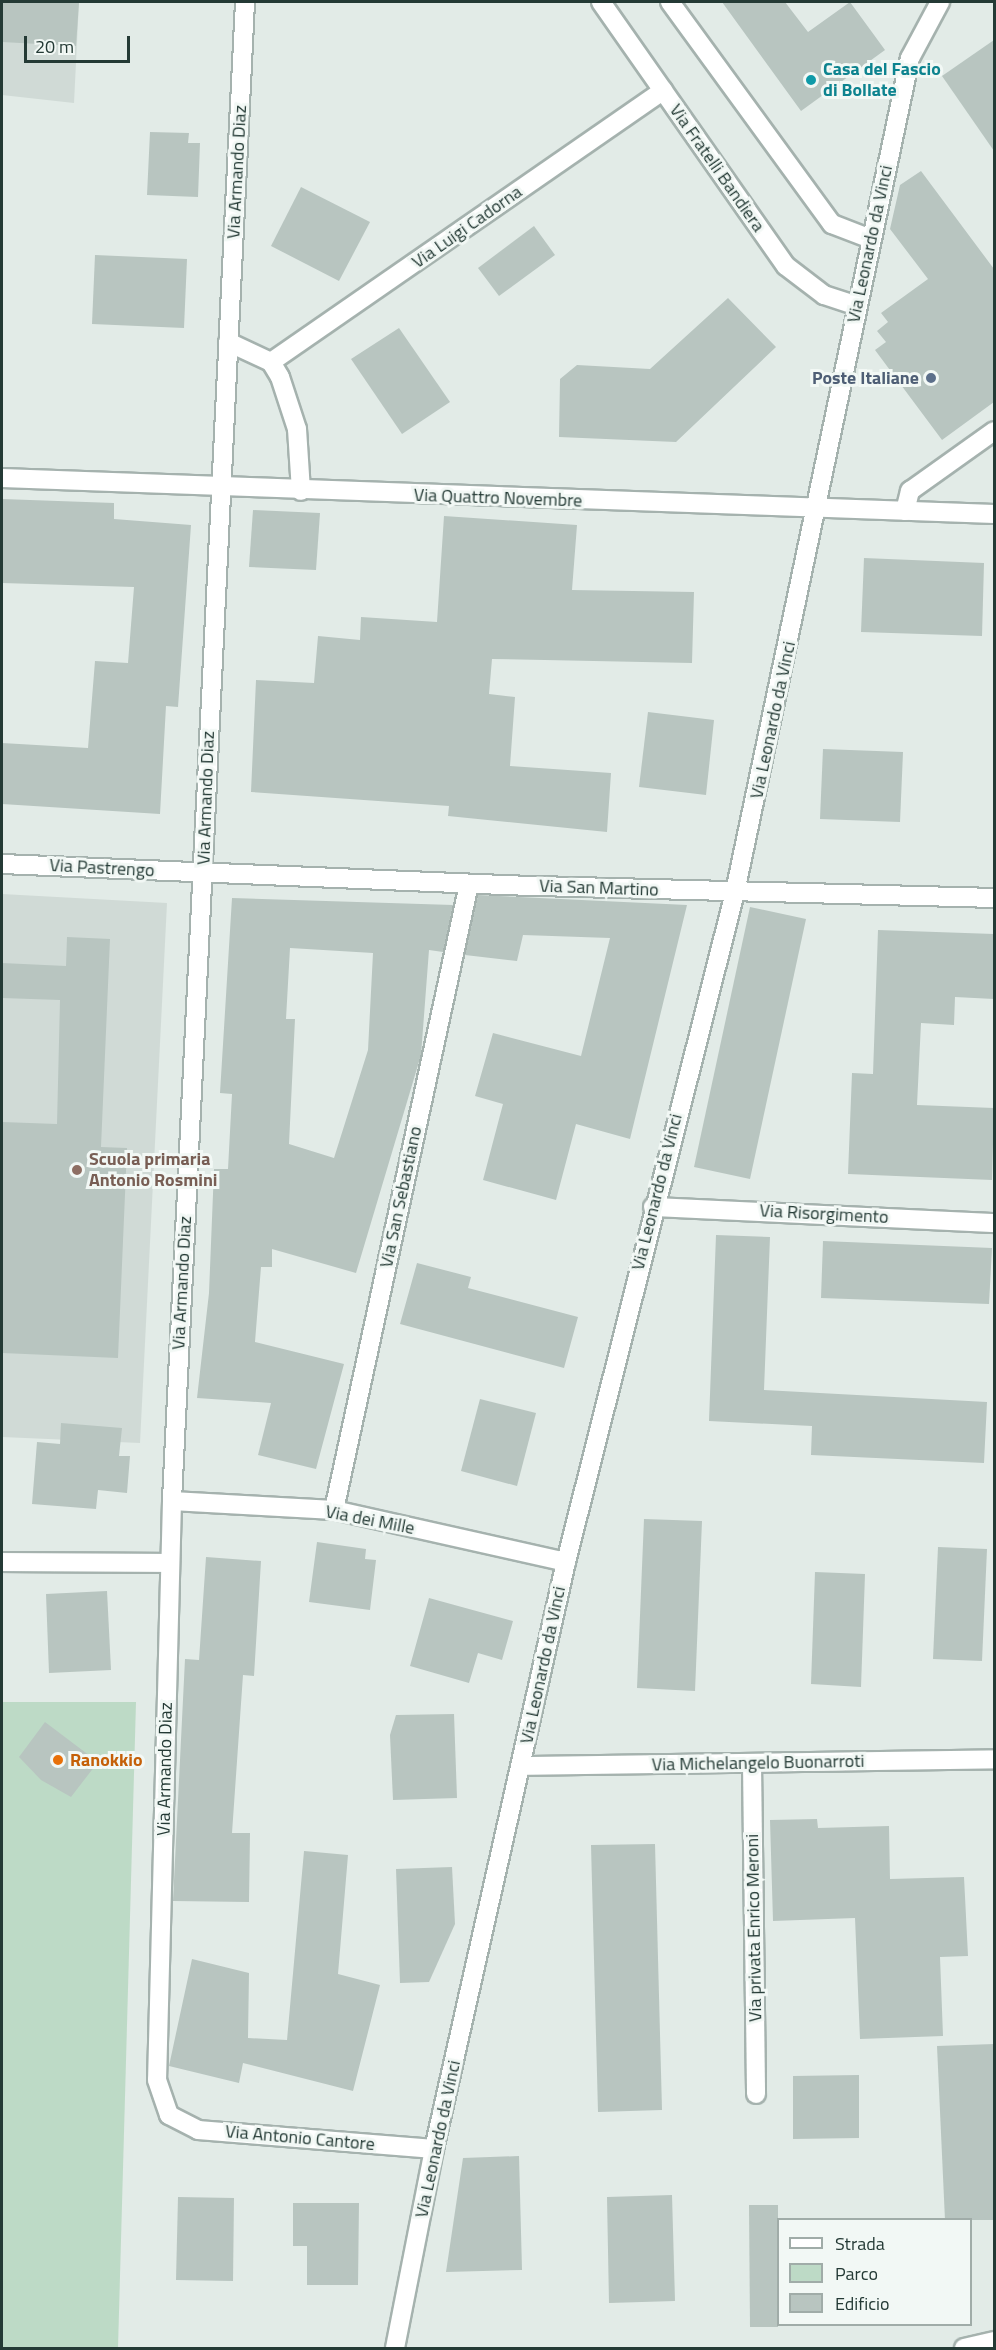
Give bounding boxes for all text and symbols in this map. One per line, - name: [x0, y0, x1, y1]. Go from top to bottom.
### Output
- scale bar: [27, 24, 134, 62]
- text: 20 m: [35, 33, 74, 60]
- place label: Casa del Fascio di Bollate: [823, 59, 941, 101]
- marker: Casa del Fascio di Bollate: [804, 73, 818, 87]
- street label: Via Fratelli Bandiera: [665, 100, 769, 236]
- street label: Via Armando Diaz: [223, 105, 251, 239]
- street label: Via Leonardo da Vinci: [843, 163, 897, 325]
- street label: Via Luigi Cadorna: [408, 181, 526, 273]
- place label: Poste Italiane: [812, 367, 919, 389]
- marker: Poste Italiane: [924, 371, 938, 385]
- street label: Via Quattro Novembre: [413, 484, 583, 512]
- street label: Via Leonardo da Vinci: [746, 639, 800, 801]
- street label: Via Armando Diaz: [193, 731, 219, 865]
- street label: Via Pastrengo: [49, 854, 155, 882]
- street label: Via San Martino: [539, 875, 659, 901]
- street label: Via Leonardo da Vinci: [627, 1111, 687, 1273]
- street label: Via San Sebastiano: [375, 1124, 427, 1270]
- place label: Scuola primaria Antonio Rosmini: [89, 1149, 217, 1192]
- marker: Scuola primaria Antonio Rosmini: [70, 1163, 84, 1177]
- street label: Via Risorgimento: [759, 1200, 889, 1228]
- street label: Via Armando Diaz: [168, 1216, 196, 1350]
- street label: Via dei Mille: [324, 1501, 416, 1539]
- street label: Via Leonardo da Vinci: [516, 1584, 570, 1746]
- street label: Via Armando Diaz: [153, 1702, 177, 1836]
- place label: Ranokkio: [70, 1749, 143, 1771]
- street label: Via Michelangelo Buonarroti: [651, 1750, 865, 1776]
- marker: Ranokkio: [51, 1753, 65, 1767]
- street label: Via privata Enrico Meroni: [742, 1834, 766, 2022]
- street label: Via Leonardo da Vinci: [411, 2058, 465, 2220]
- street label: Via Antonio Cantore: [224, 2121, 376, 2155]
- legend: [777, 2218, 972, 2326]
- text: Strada: [835, 2230, 885, 2257]
- text: Parco: [835, 2260, 878, 2287]
- text: Edificio: [835, 2290, 889, 2317]

